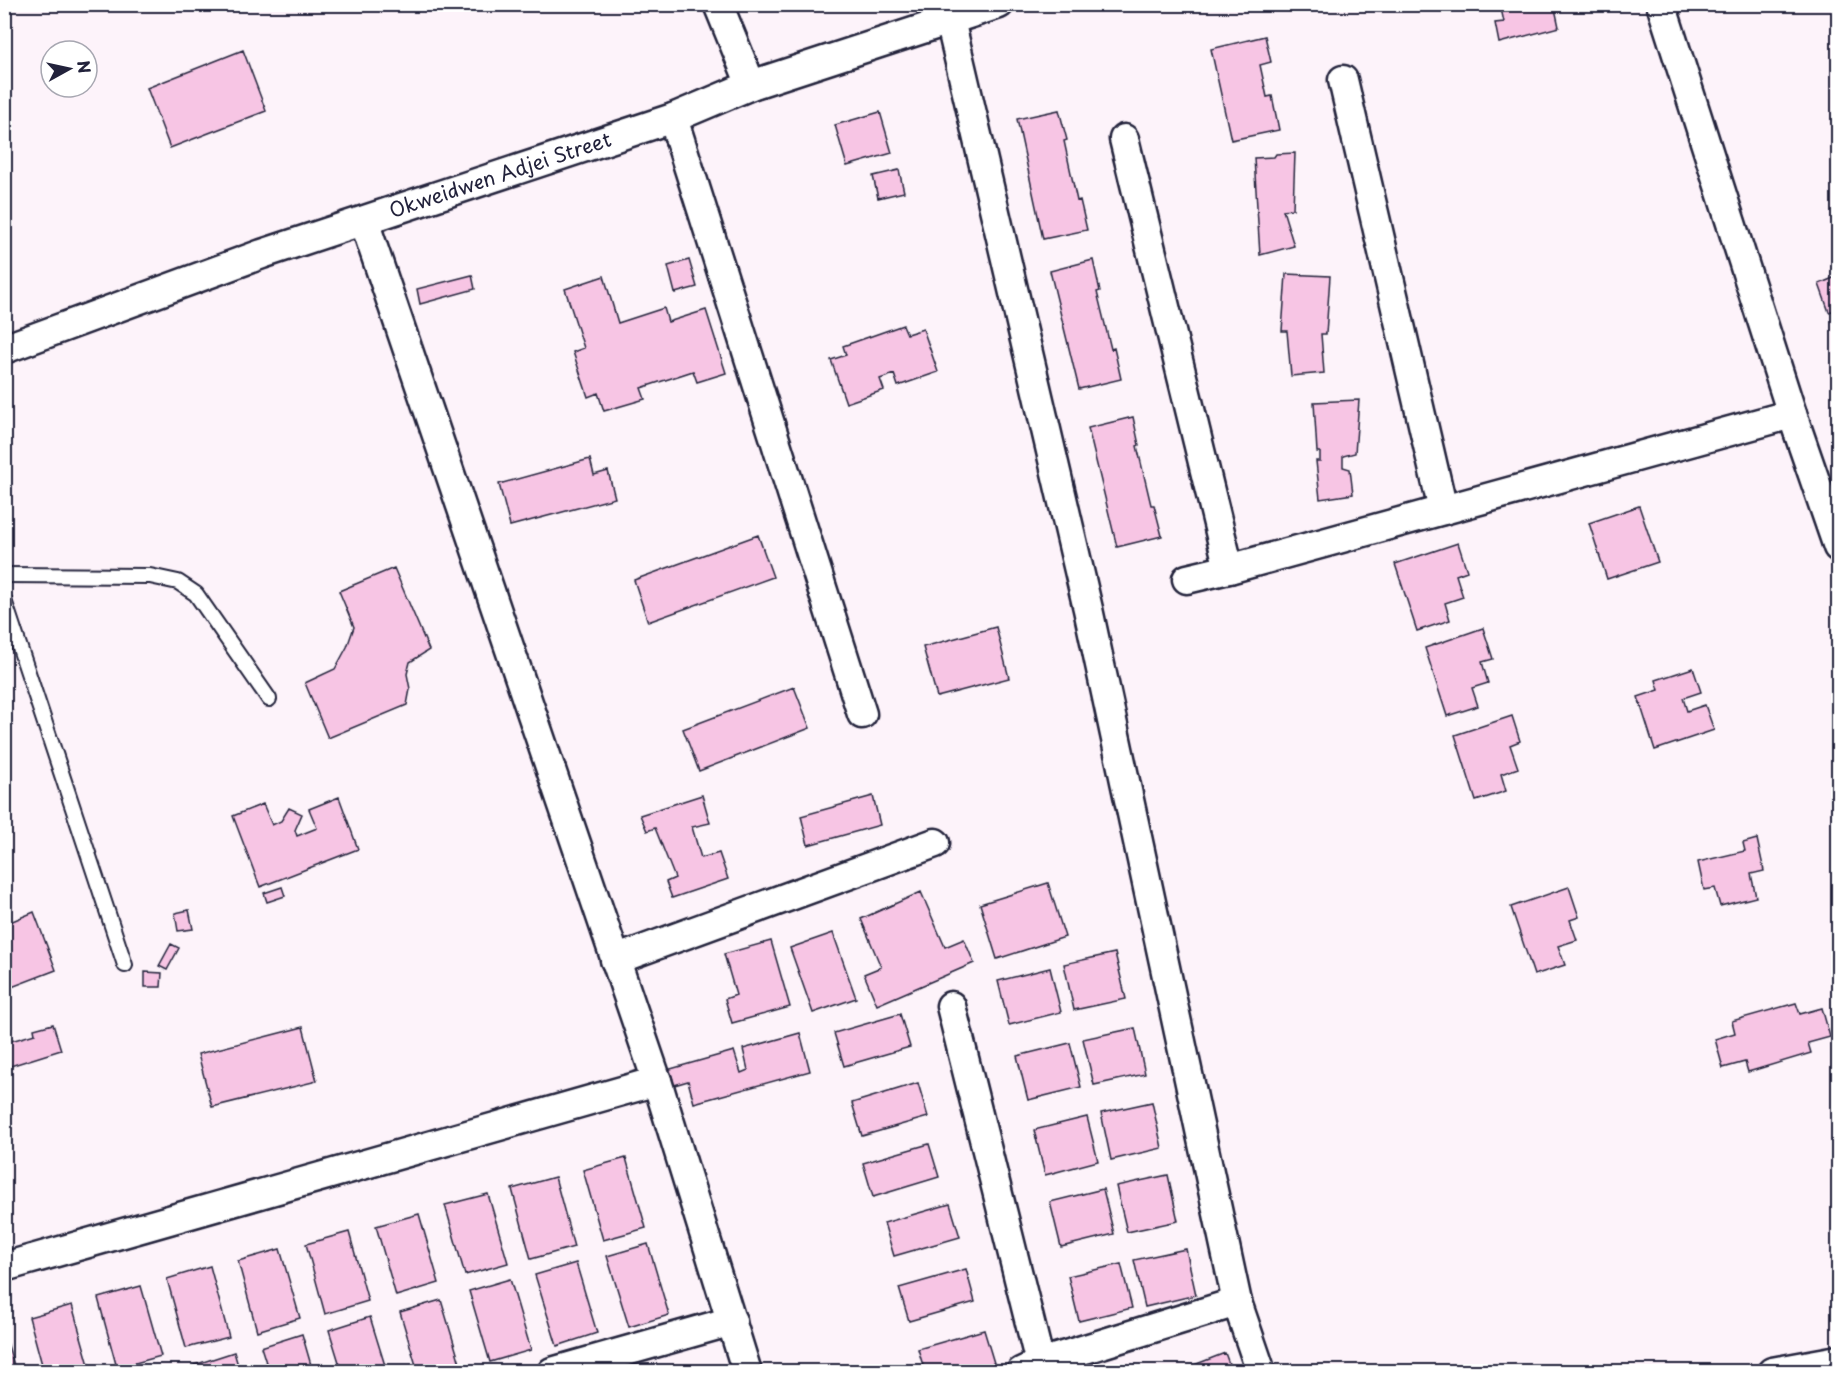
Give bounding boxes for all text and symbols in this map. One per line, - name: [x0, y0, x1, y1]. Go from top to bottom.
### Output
- north arrow: [39, 39, 99, 99]
- text: N: [72, 59, 98, 75]
- street label: Okweidwen Adjei Street: [385, 123, 615, 225]

